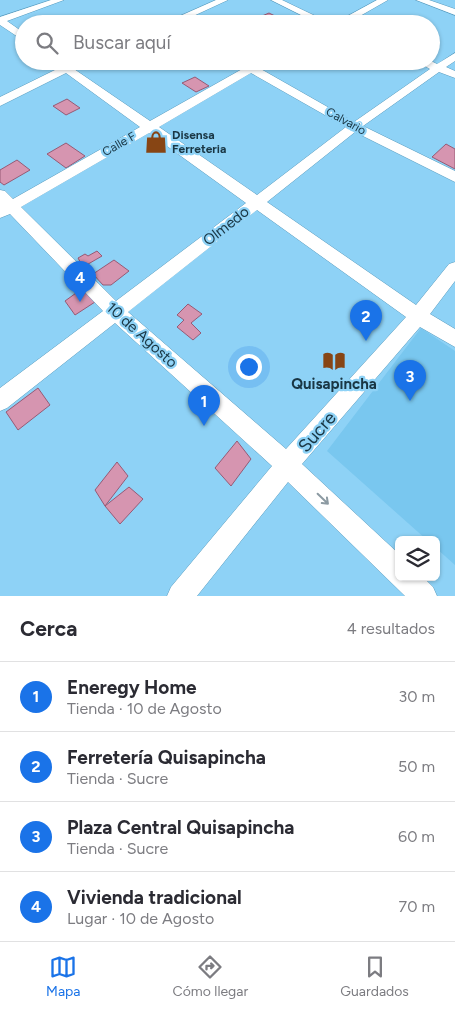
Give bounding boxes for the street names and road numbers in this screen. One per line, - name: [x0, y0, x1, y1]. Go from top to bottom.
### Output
- street label: Calvario: [324, 104, 368, 138]
- street label: Calle F: [100, 129, 139, 159]
- street label: Olmedo: [199, 202, 253, 250]
- street label: 10 de Agosto: [103, 299, 181, 372]
- street label: Sucre: [293, 407, 341, 457]

